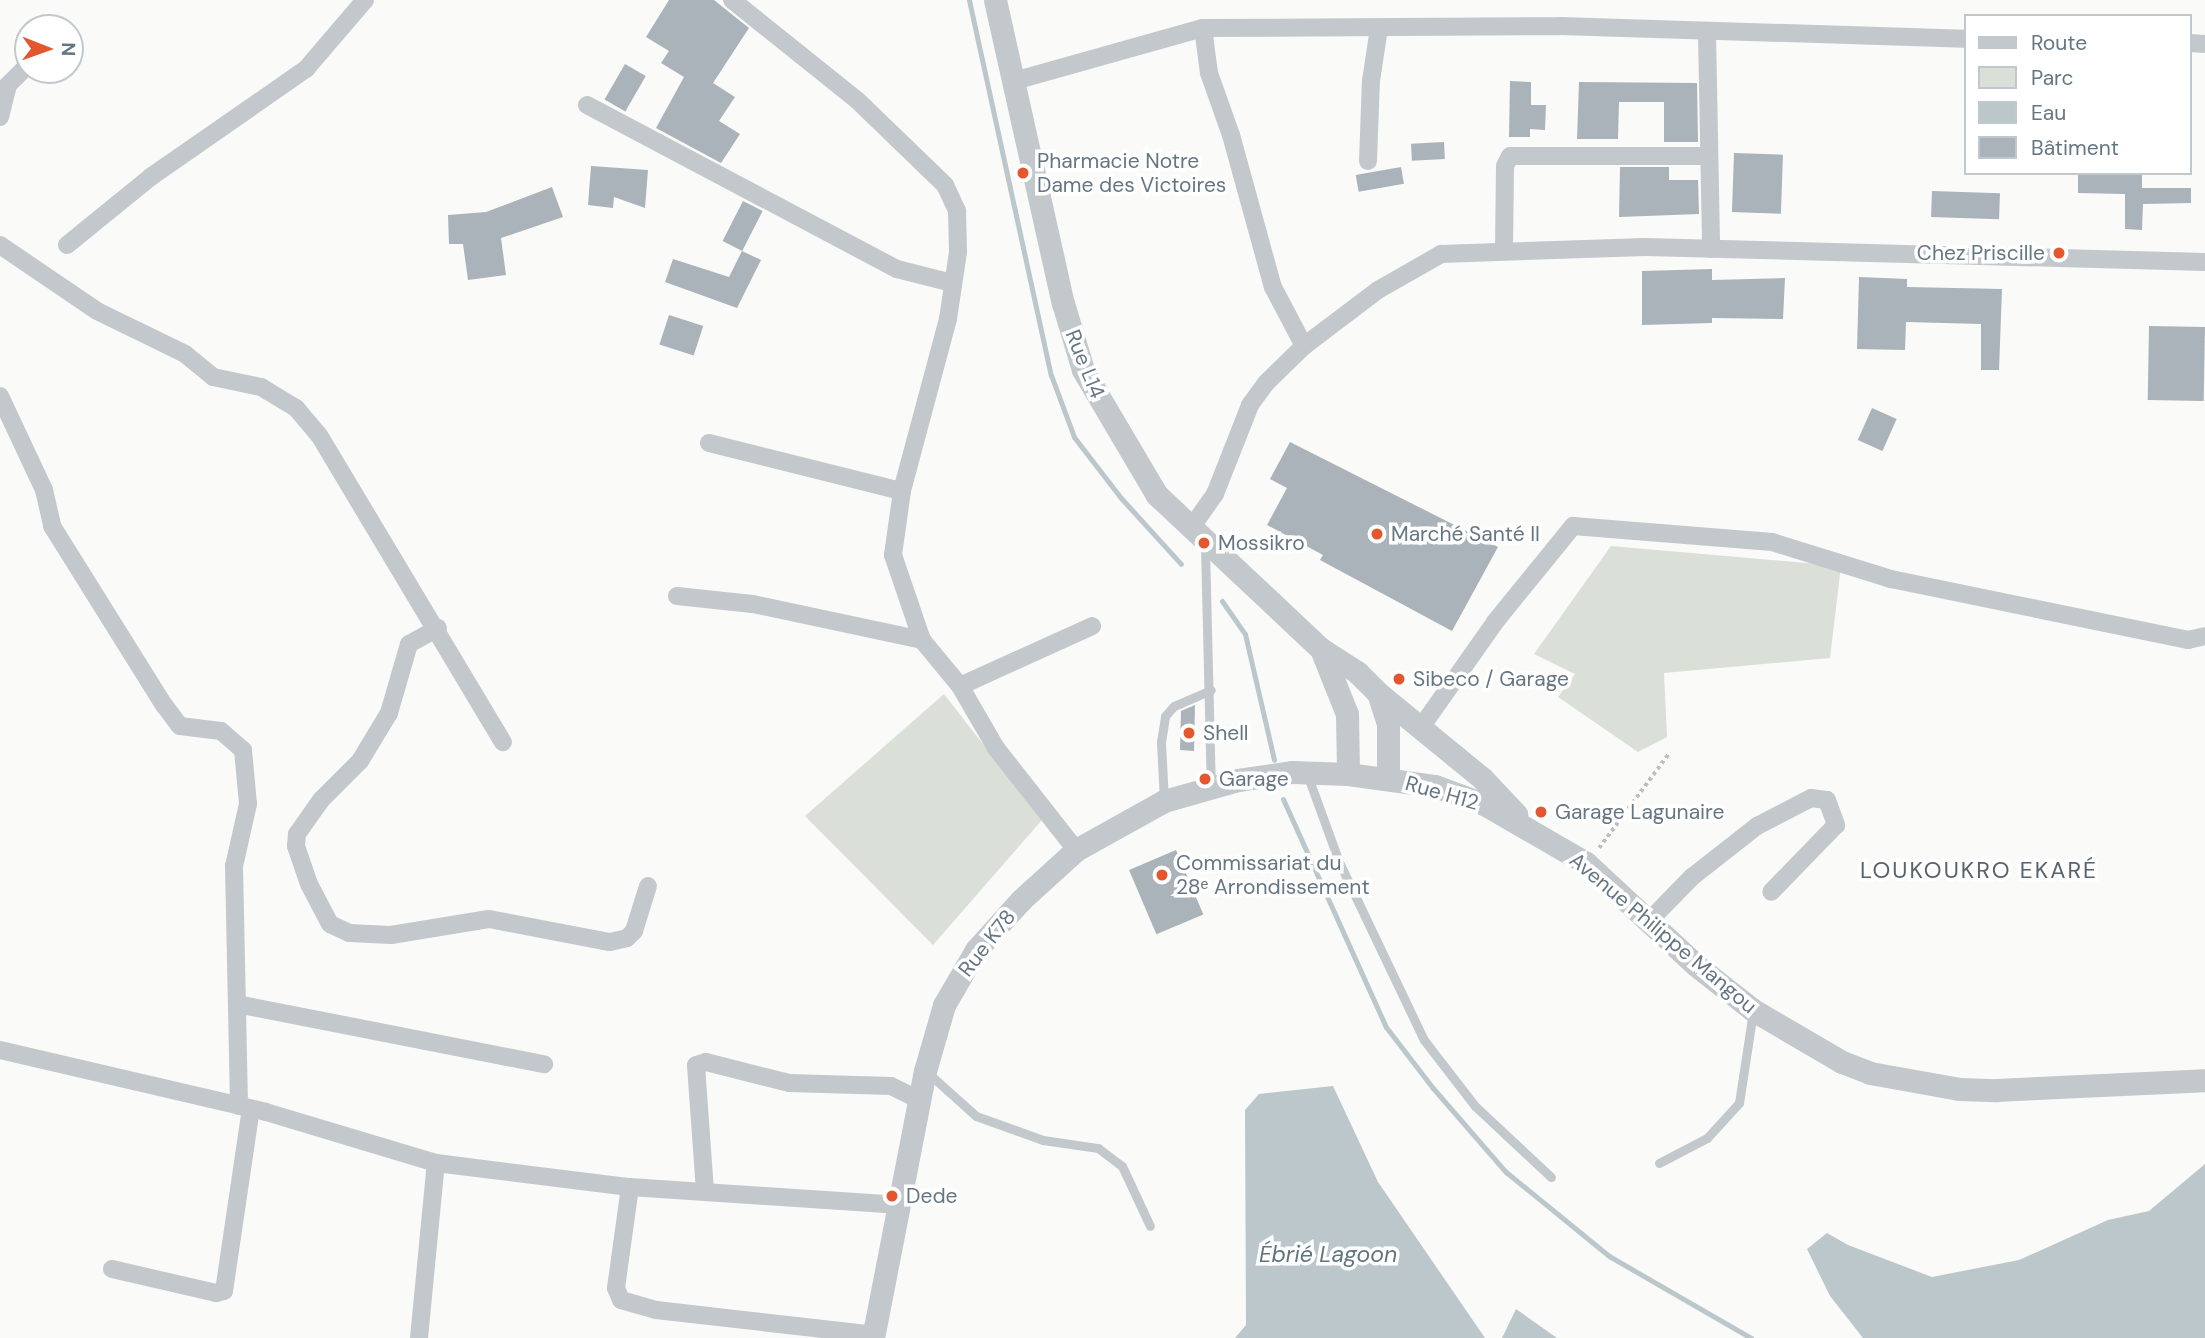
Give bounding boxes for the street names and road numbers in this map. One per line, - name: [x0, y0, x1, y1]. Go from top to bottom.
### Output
- street label: Rue L14: [1060, 326, 1110, 402]
- street label: Rue H12: [1402, 771, 1482, 815]
- street label: Avenue Philippe Mangou: [1564, 847, 1762, 1019]
- street label: Rue K78: [953, 905, 1021, 981]

